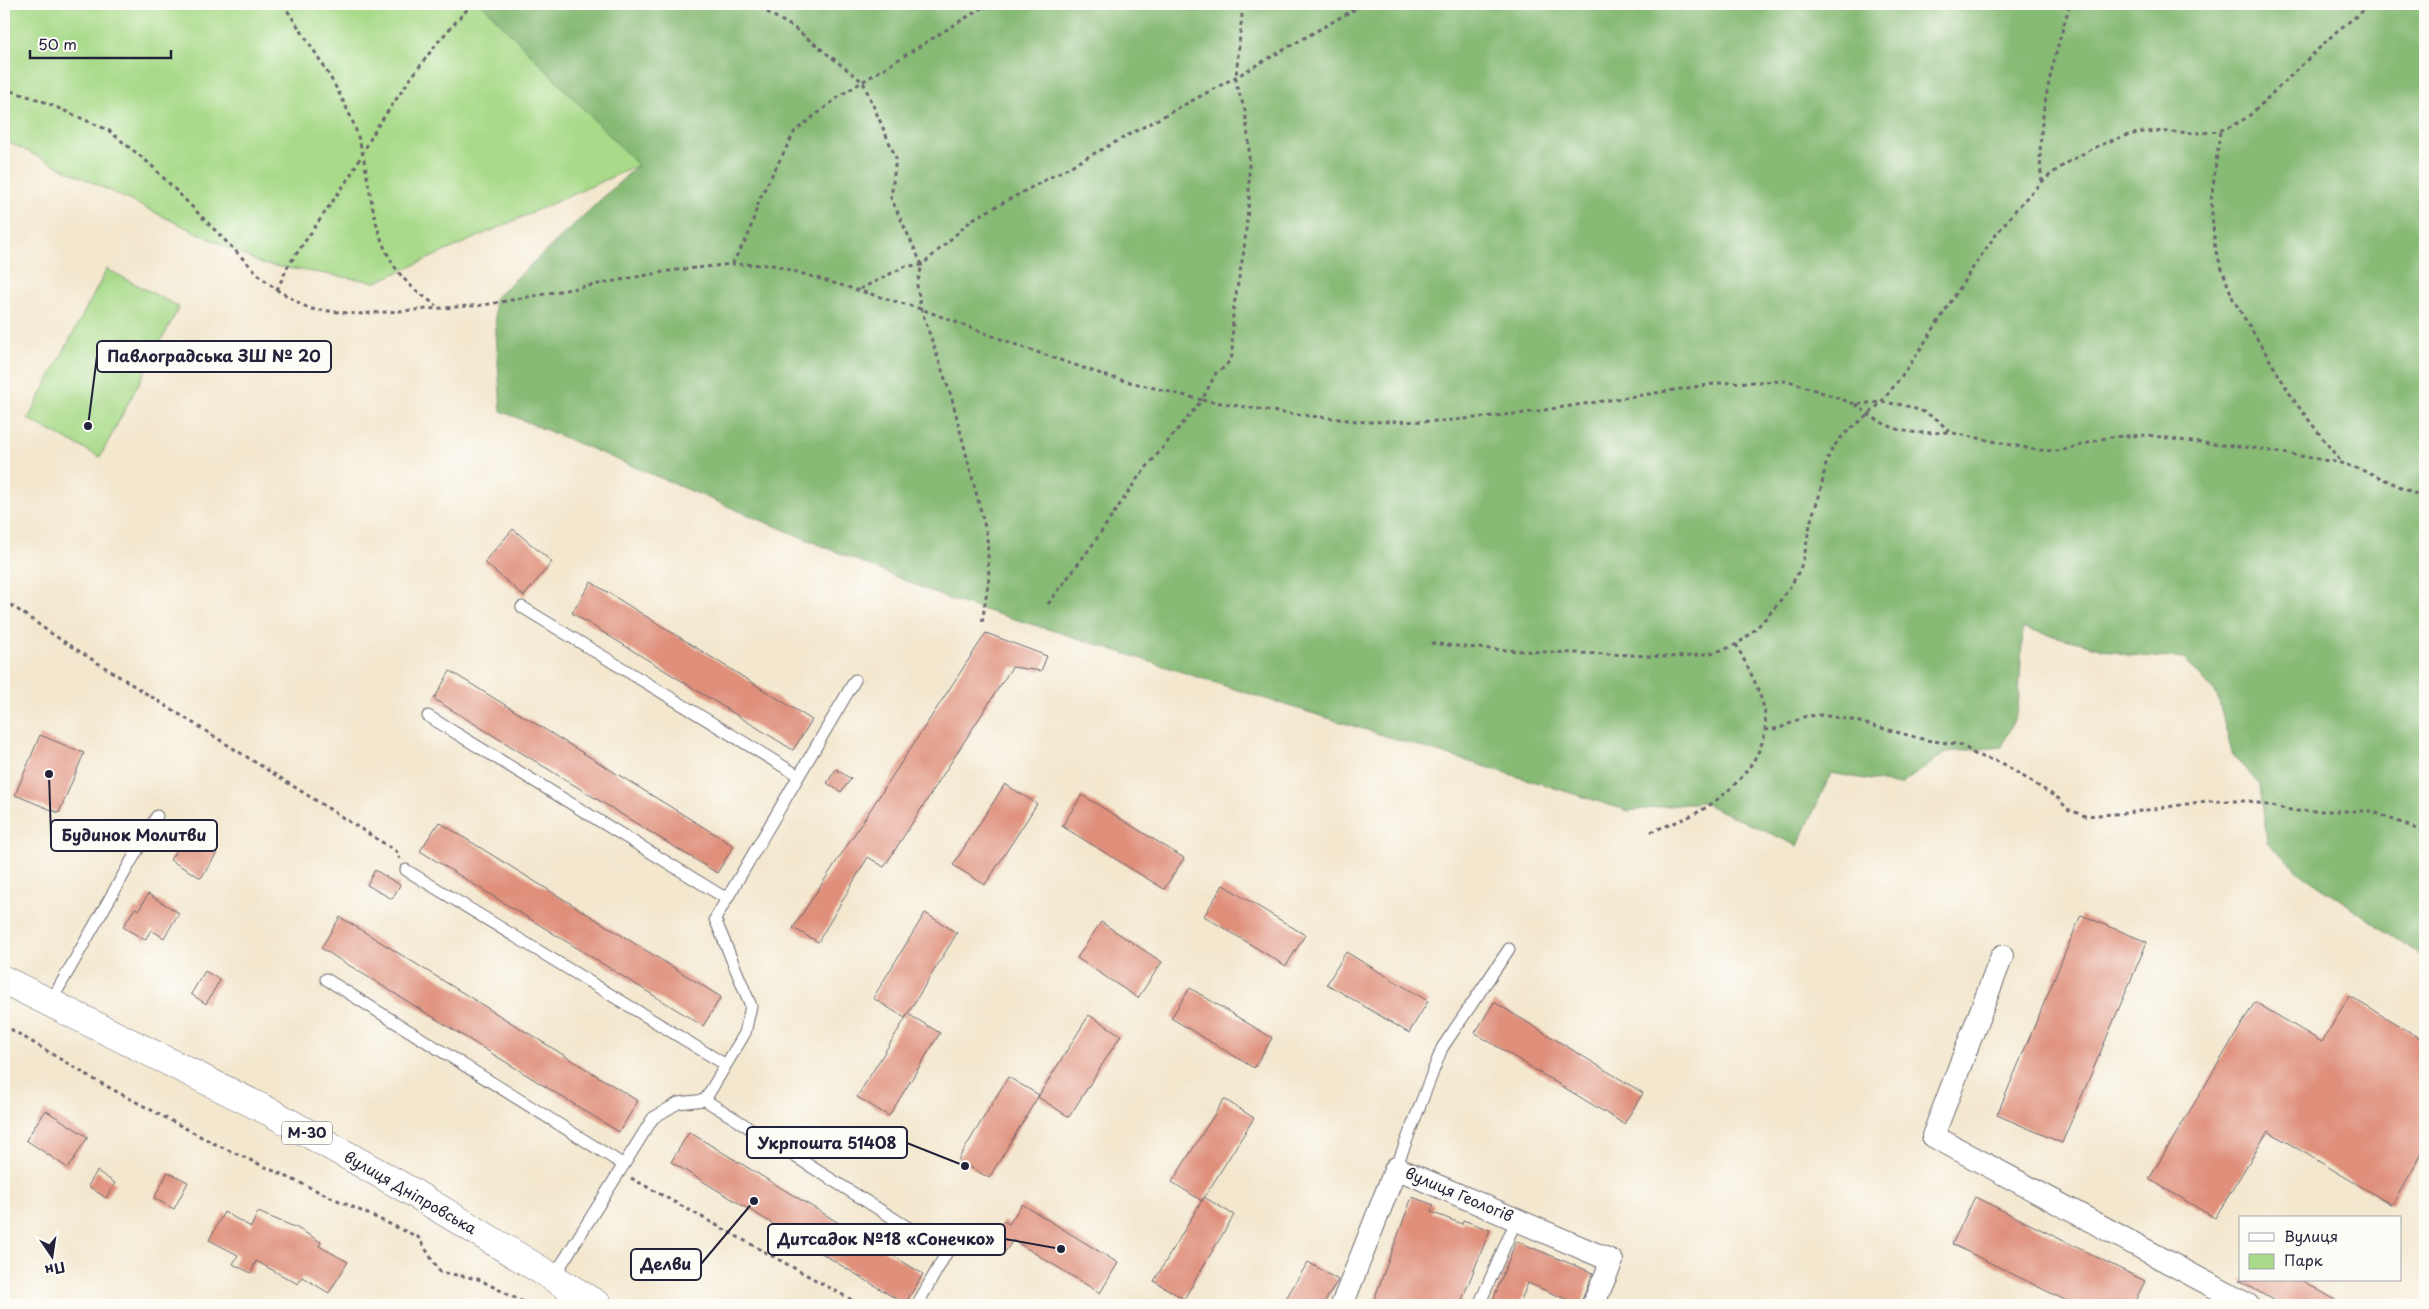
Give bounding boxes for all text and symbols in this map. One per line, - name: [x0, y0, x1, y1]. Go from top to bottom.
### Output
- scale bar: [30, 28, 171, 60]
- text: 50 m: [38, 32, 77, 55]
- callout: Павлоградська ЗШ № 20: [97, 341, 331, 372]
- text: Павлоградська ЗШ № 20: [107, 343, 321, 367]
- callout: Будинок Молитви: [51, 820, 217, 851]
- text: Будинок Молитви: [61, 822, 207, 846]
- road number: М-30: [282, 1122, 332, 1144]
- callout: Укрпошта 51408: [747, 1127, 907, 1158]
- text: Укрпошта 51408: [756, 1130, 897, 1154]
- street label: вулиця Дніпровська: [340, 1144, 482, 1239]
- street label: вулиця Геологів: [1402, 1161, 1517, 1227]
- legend: [2239, 1216, 2402, 1282]
- callout: Дитсадок №18 «Сонечко»: [768, 1224, 1005, 1255]
- text: Вулиця: [2284, 1224, 2338, 1247]
- text: Дитсадок №18 «Сонечко»: [776, 1226, 995, 1250]
- north arrow: [28, 1232, 78, 1282]
- text: Парк: [2284, 1248, 2323, 1271]
- callout: Делви: [631, 1249, 701, 1280]
- text: Делви: [640, 1251, 691, 1275]
- text: Пн: [43, 1257, 67, 1282]

